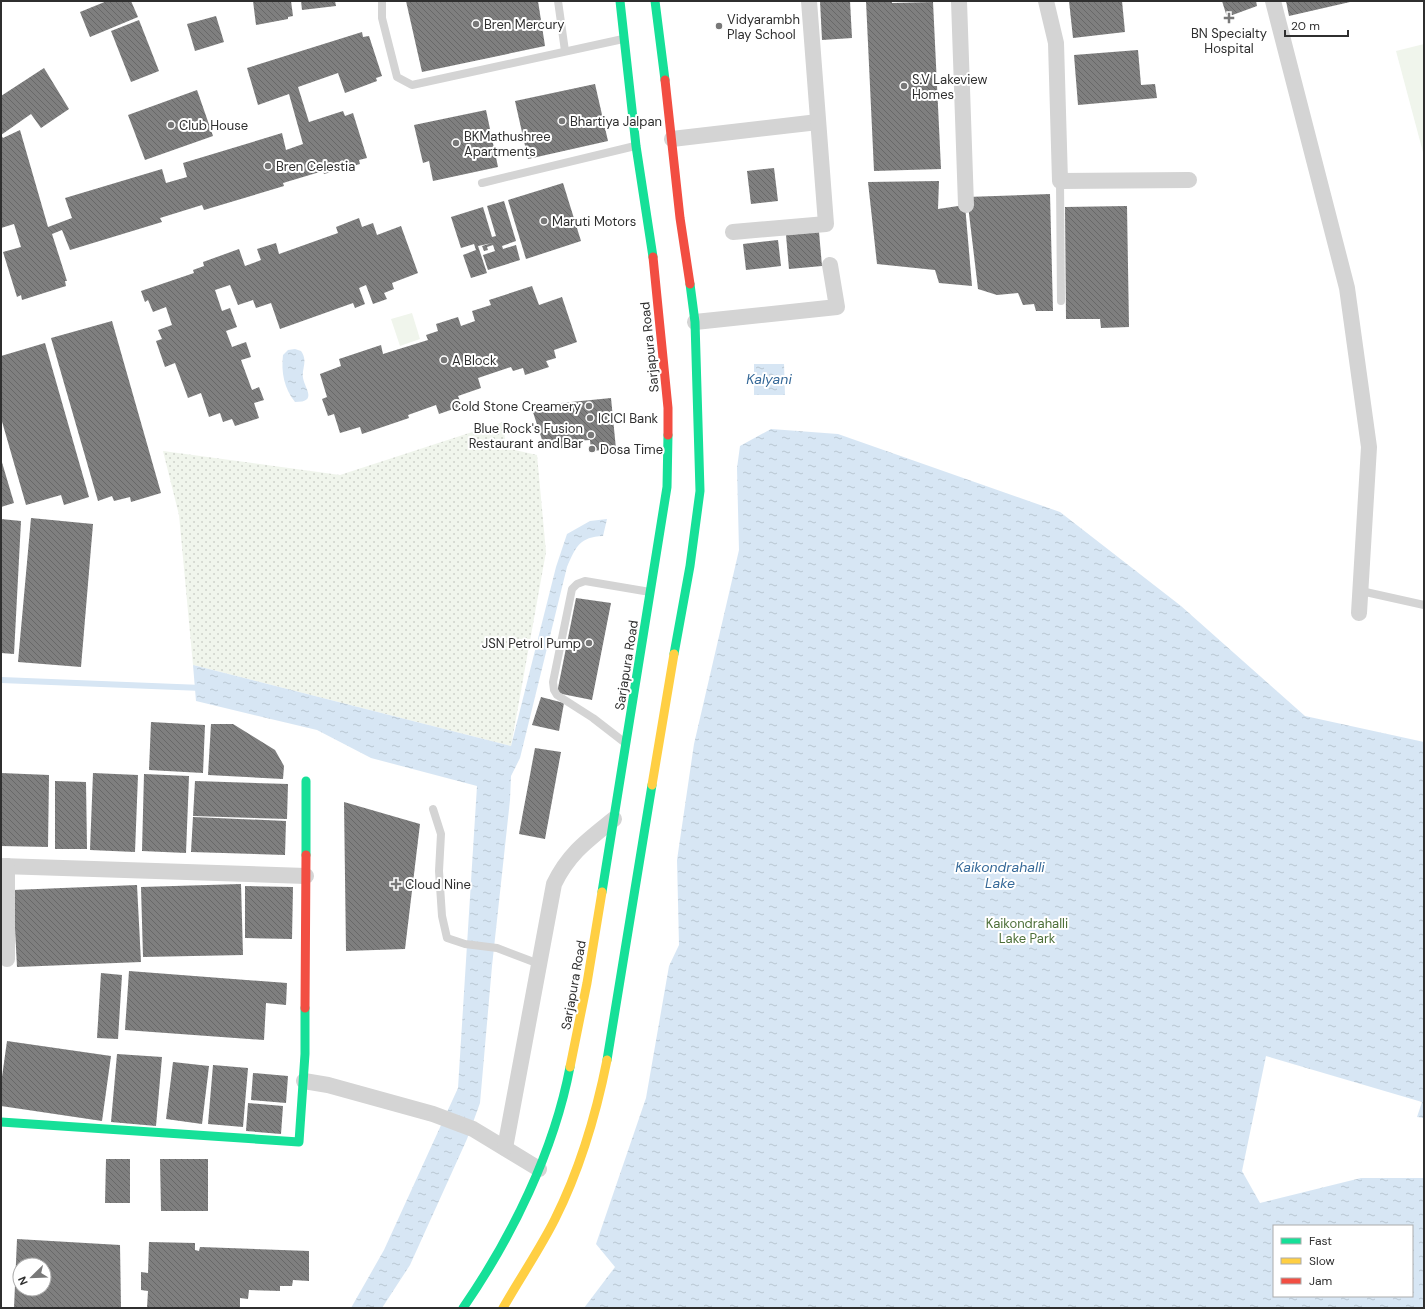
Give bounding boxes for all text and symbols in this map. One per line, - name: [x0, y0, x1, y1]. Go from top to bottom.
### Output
- place label: Vidyarambh Play School: [727, 11, 800, 43]
- marker: BN Specialty Hospital: [1223, 12, 1235, 24]
- scale bar: [1285, 12, 1348, 38]
- place label: Bren Mercury: [484, 16, 565, 33]
- text: 20 m: [1291, 18, 1320, 34]
- marker: Bren Mercury: [471, 19, 481, 29]
- marker: Vidyarambh Play School: [714, 21, 724, 31]
- place label: BN Specialty Hospital: [1191, 25, 1267, 57]
- place label: S.V Lakeview Homes: [912, 71, 987, 103]
- marker: S.V Lakeview Homes: [899, 81, 909, 91]
- place label: Bhartiya Jalpan: [570, 113, 662, 130]
- marker: Bhartiya Jalpan: [557, 116, 567, 126]
- place label: Club House: [179, 117, 248, 134]
- marker: Club House: [166, 120, 176, 130]
- place label: BKMathushree Apartments: [464, 128, 551, 160]
- marker: BKMathushree Apartments: [451, 138, 461, 148]
- place label: Bren Celestia: [276, 158, 355, 175]
- marker: Bren Celestia: [263, 161, 273, 171]
- place label: Maruti Motors: [552, 213, 636, 230]
- marker: Maruti Motors: [539, 216, 549, 226]
- street label: Sarjapura Road: [636, 301, 663, 393]
- place label: A Block: [452, 352, 497, 369]
- marker: A Block: [439, 355, 449, 365]
- water label: Kalyani: [746, 370, 792, 388]
- place label: Cold Stone Creamery: [452, 398, 581, 415]
- marker: Cold Stone Creamery: [584, 401, 594, 411]
- place label: ICICI Bank: [598, 410, 659, 427]
- marker: ICICI Bank: [585, 413, 595, 423]
- place label: Blue Rock's Fusion Restaurant and Bar: [469, 420, 583, 452]
- marker: Blue Rock's Fusion Restaurant and Bar: [586, 430, 596, 440]
- place label: Dosa Time: [600, 441, 663, 458]
- marker: Dosa Time: [587, 444, 597, 454]
- street label: Sarjapura Road: [611, 619, 642, 711]
- place label: JSN Petrol Pump: [482, 635, 581, 652]
- marker: JSN Petrol Pump: [584, 638, 594, 648]
- water label: Kaikondrahalli Lake: [955, 858, 1045, 892]
- place label: Cloud Nine: [405, 876, 471, 893]
- marker: Cloud Nine: [390, 878, 402, 890]
- park label: Kaikondrahalli Lake Park: [986, 915, 1068, 947]
- street label: Sarjapura Road: [557, 939, 590, 1031]
- legend: [1273, 1225, 1413, 1297]
- text: Fast: [1309, 1233, 1332, 1249]
- text: Slow: [1309, 1253, 1335, 1269]
- north arrow: [12, 1257, 52, 1297]
- text: Jam: [1309, 1273, 1332, 1289]
- text: N: [15, 1274, 31, 1287]

